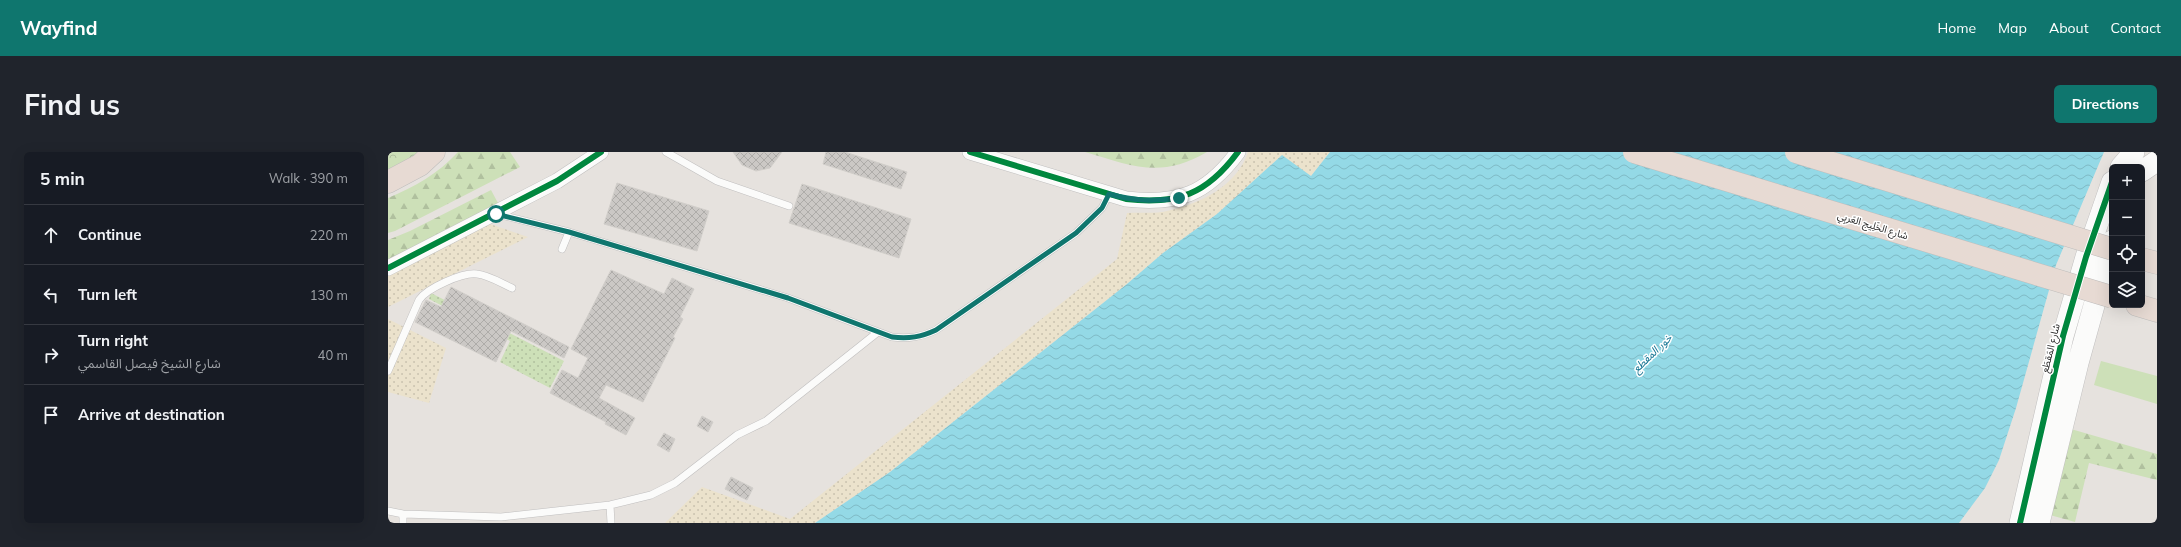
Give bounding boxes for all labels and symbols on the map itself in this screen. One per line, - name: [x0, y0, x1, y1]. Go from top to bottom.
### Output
- route end: [1170, 189, 1188, 207]
- route start: [487, 205, 505, 223]
- street label: شارع الخَلِيج العَربِي: [1836, 209, 1910, 244]
- street label: شارع المَقطَع: [2038, 322, 2064, 374]
- water label: خور المقطع: [1629, 330, 1676, 377]

